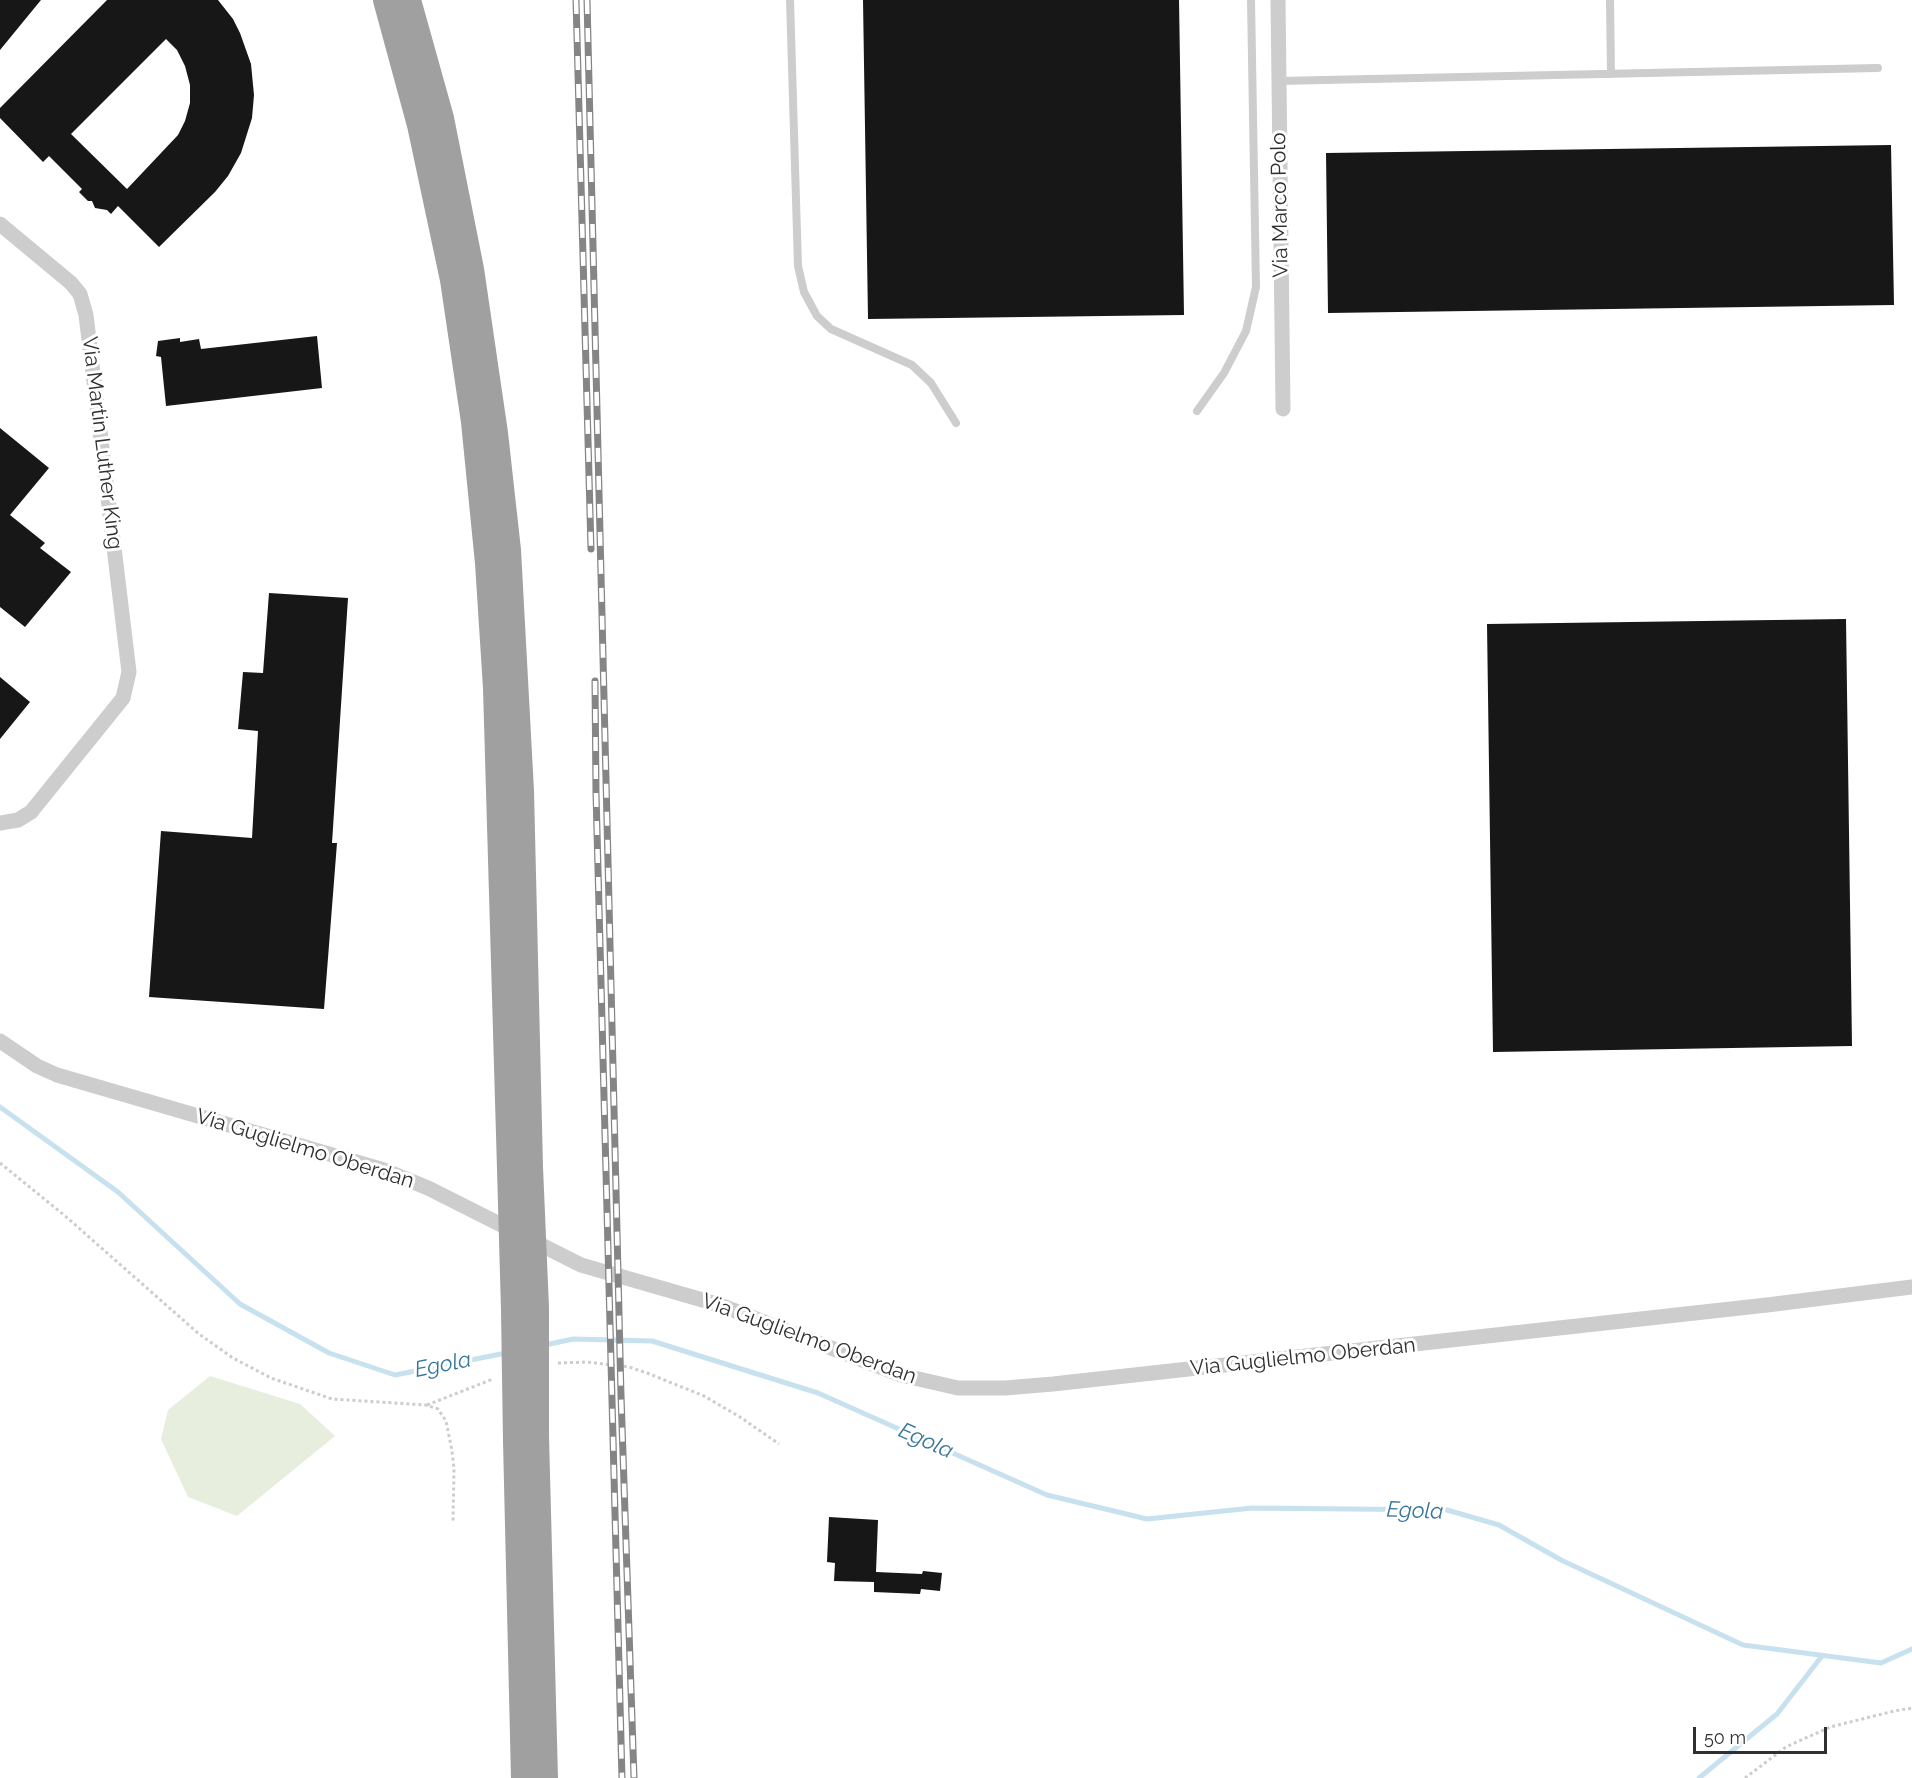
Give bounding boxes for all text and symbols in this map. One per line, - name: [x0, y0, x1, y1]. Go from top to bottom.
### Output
- street label: Via Marco Polo: [1266, 132, 1294, 278]
- street label: Via Martin Luther King: [76, 335, 128, 551]
- street label: Via Guglielmo Oberdan: [193, 1104, 417, 1194]
- street label: Via Guglielmo Oberdan: [698, 1288, 920, 1390]
- street label: Via Guglielmo Oberdan: [1189, 1333, 1417, 1381]
- water label: Egola: [413, 1347, 473, 1383]
- water label: Egola: [895, 1417, 957, 1465]
- water label: Egola: [1386, 1497, 1444, 1525]
- scale bar: [1696, 1715, 1830, 1753]
- text: 50 m: [1704, 1727, 1746, 1748]

